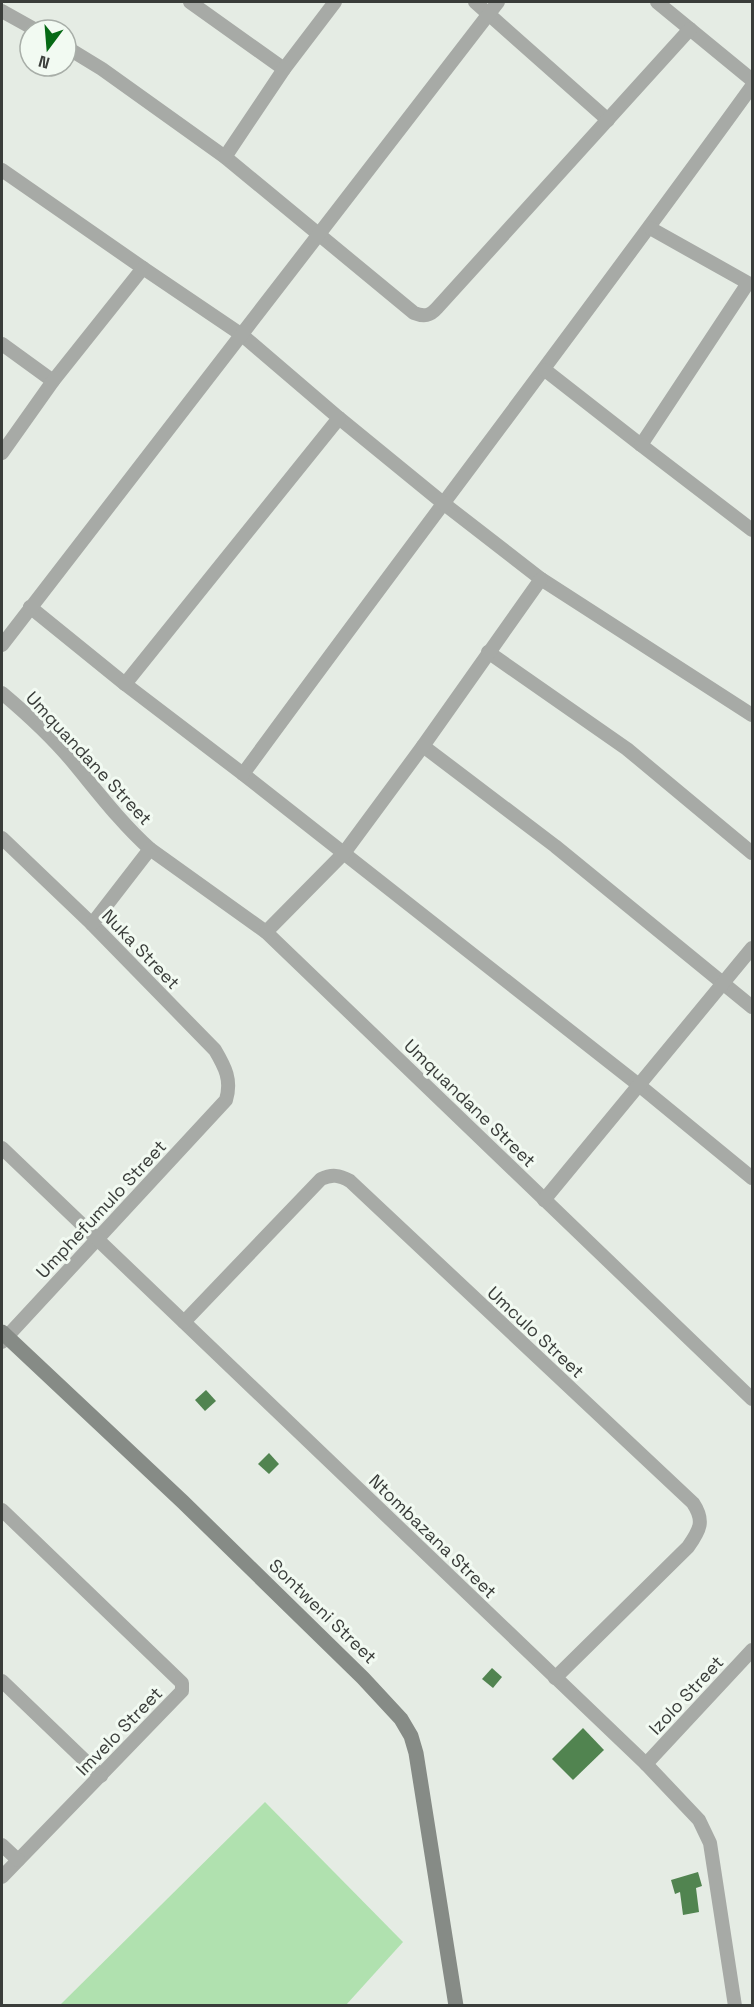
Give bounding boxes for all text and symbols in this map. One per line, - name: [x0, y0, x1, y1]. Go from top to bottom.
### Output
- north arrow: [18, 18, 78, 78]
- text: N: [36, 50, 52, 74]
- street label: Umquandane Street: [21, 686, 157, 830]
- street label: Nuka Street: [97, 904, 185, 994]
- street label: Umquandane Street: [399, 1034, 541, 1172]
- street label: Umphefumulo Street: [31, 1135, 171, 1283]
- street label: Umculo Street: [483, 1281, 589, 1383]
- street label: Ntombazana Street: [364, 1469, 502, 1603]
- street label: Sontweni Street: [264, 1554, 382, 1668]
- street label: Izolo Street: [644, 1651, 728, 1739]
- street label: Imvelo Street: [71, 1682, 167, 1780]

